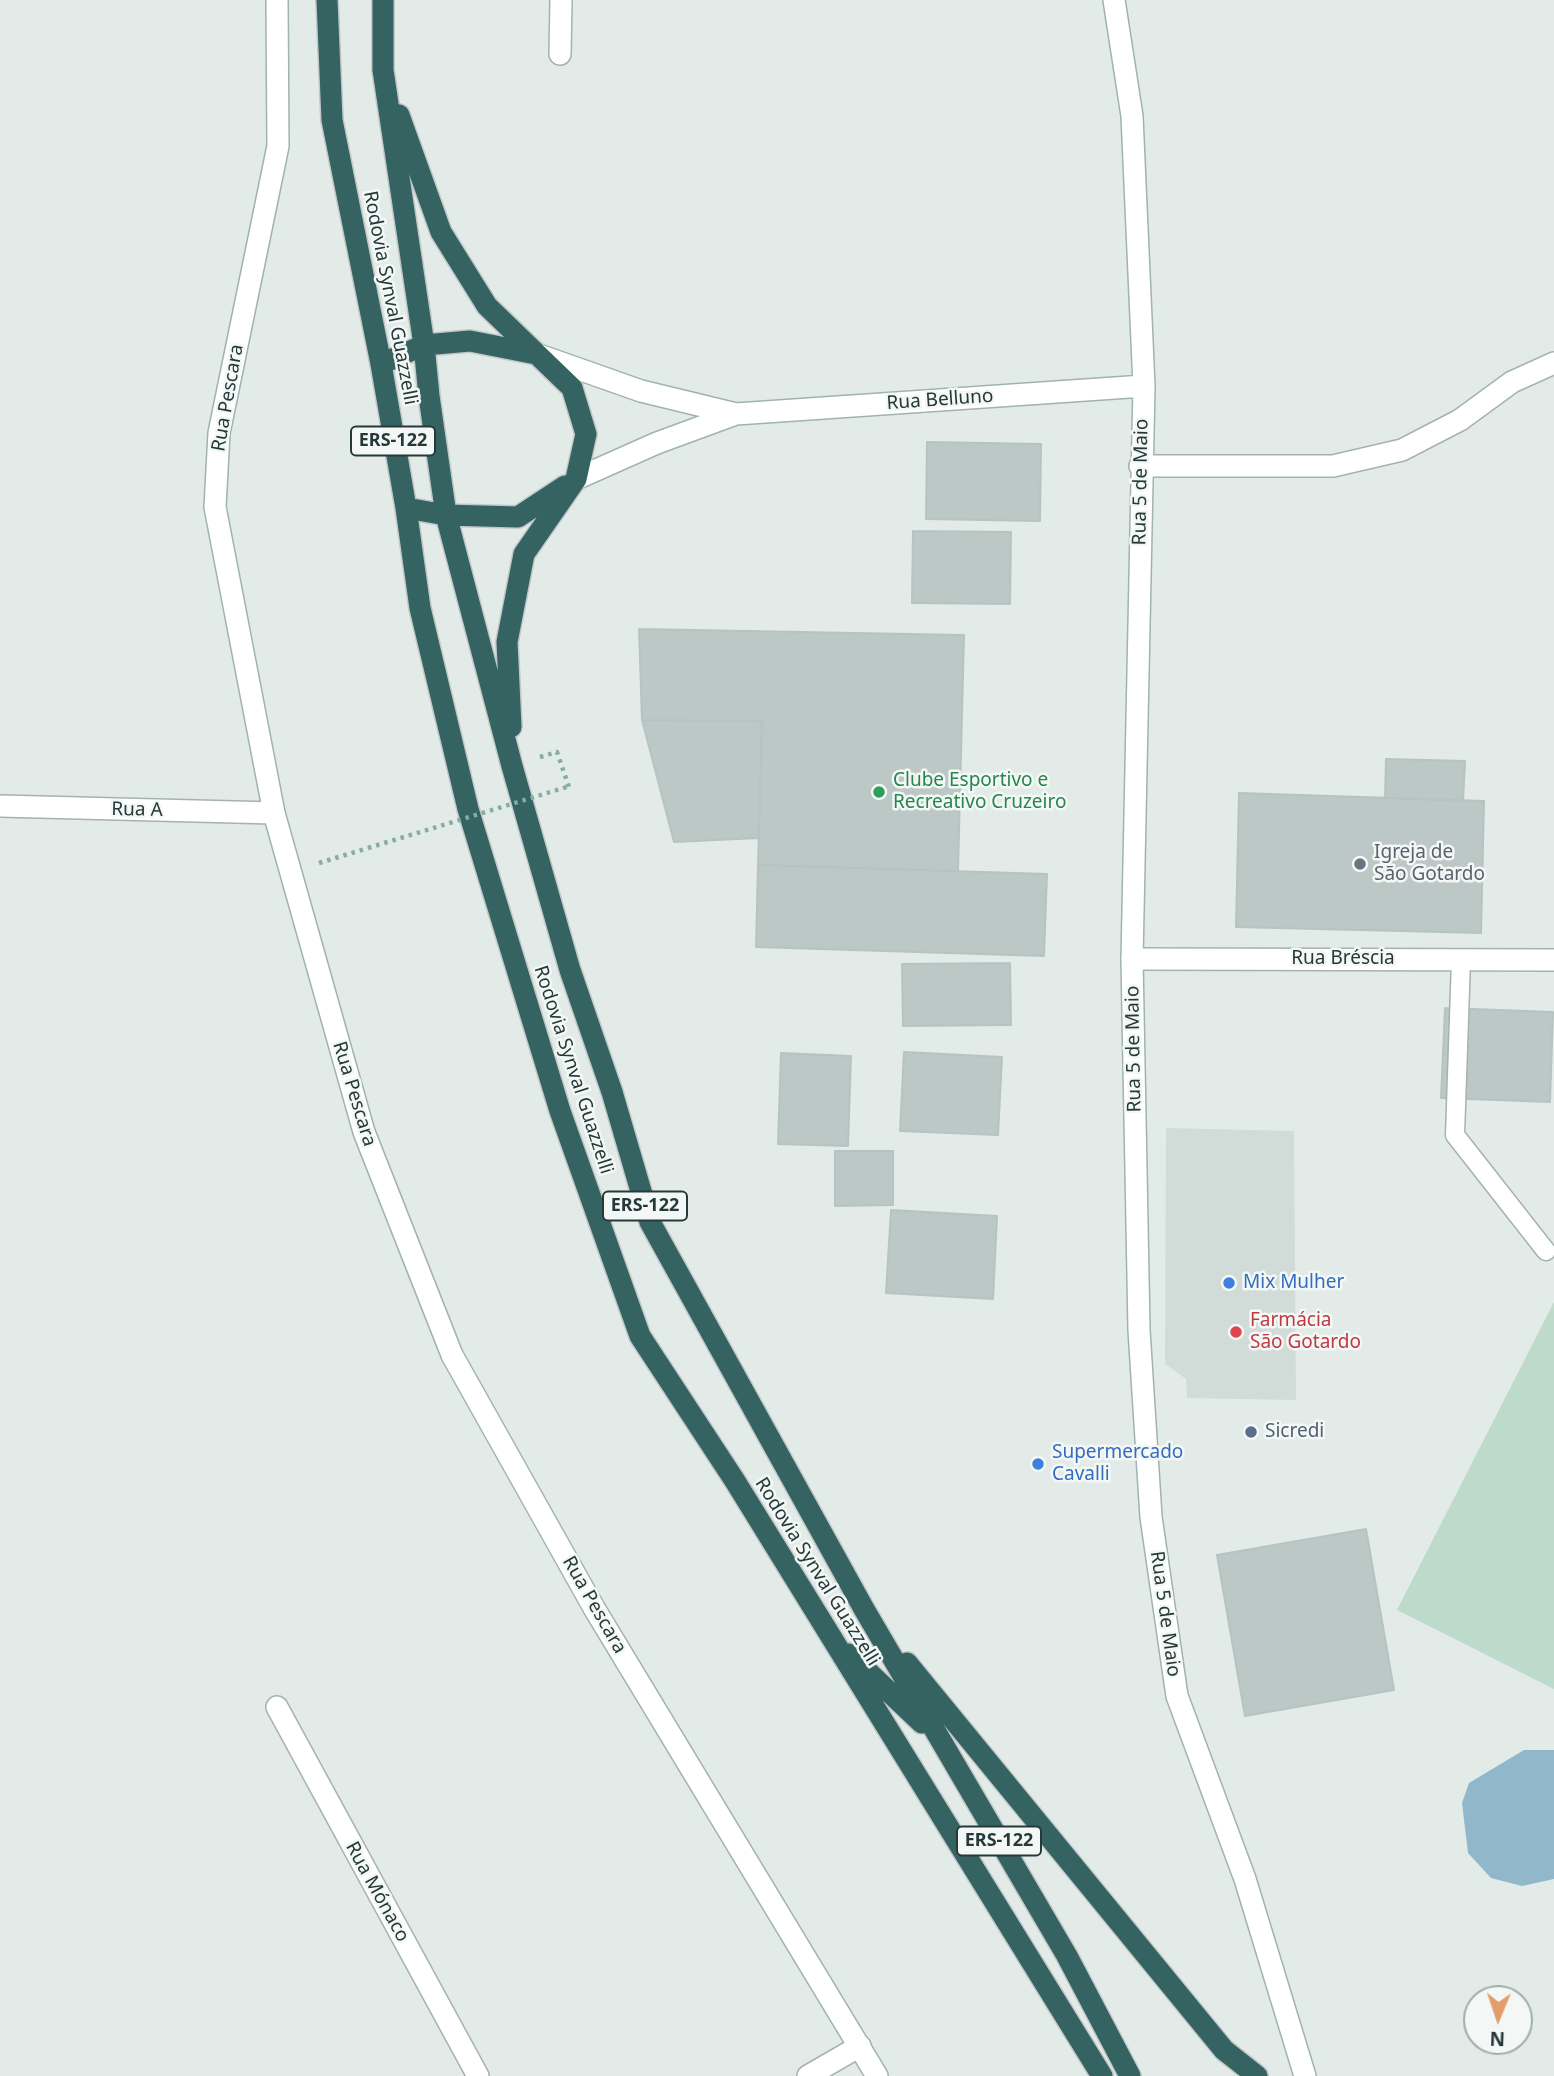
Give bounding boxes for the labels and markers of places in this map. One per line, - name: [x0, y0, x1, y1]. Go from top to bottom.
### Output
- place label: Clube Esportivo e Recreativo Cruzeiro: [893, 770, 1066, 814]
- marker: Clube Esportivo e Recreativo Cruzeiro: [871, 784, 887, 800]
- place label: Igreja de São Gotardo: [1374, 842, 1485, 886]
- marker: Igreja de São Gotardo: [1352, 856, 1368, 872]
- place label: Mix Mulher: [1243, 1272, 1344, 1294]
- marker: Mix Mulher: [1221, 1275, 1237, 1291]
- place label: Farmácia São Gotardo: [1250, 1310, 1361, 1354]
- marker: Farmácia São Gotardo: [1228, 1324, 1244, 1340]
- place label: Sicredi: [1265, 1421, 1324, 1443]
- marker: Sicredi: [1243, 1424, 1259, 1440]
- place label: Supermercado Cavalli: [1052, 1442, 1183, 1486]
- marker: Supermercado Cavalli: [1030, 1456, 1046, 1472]

